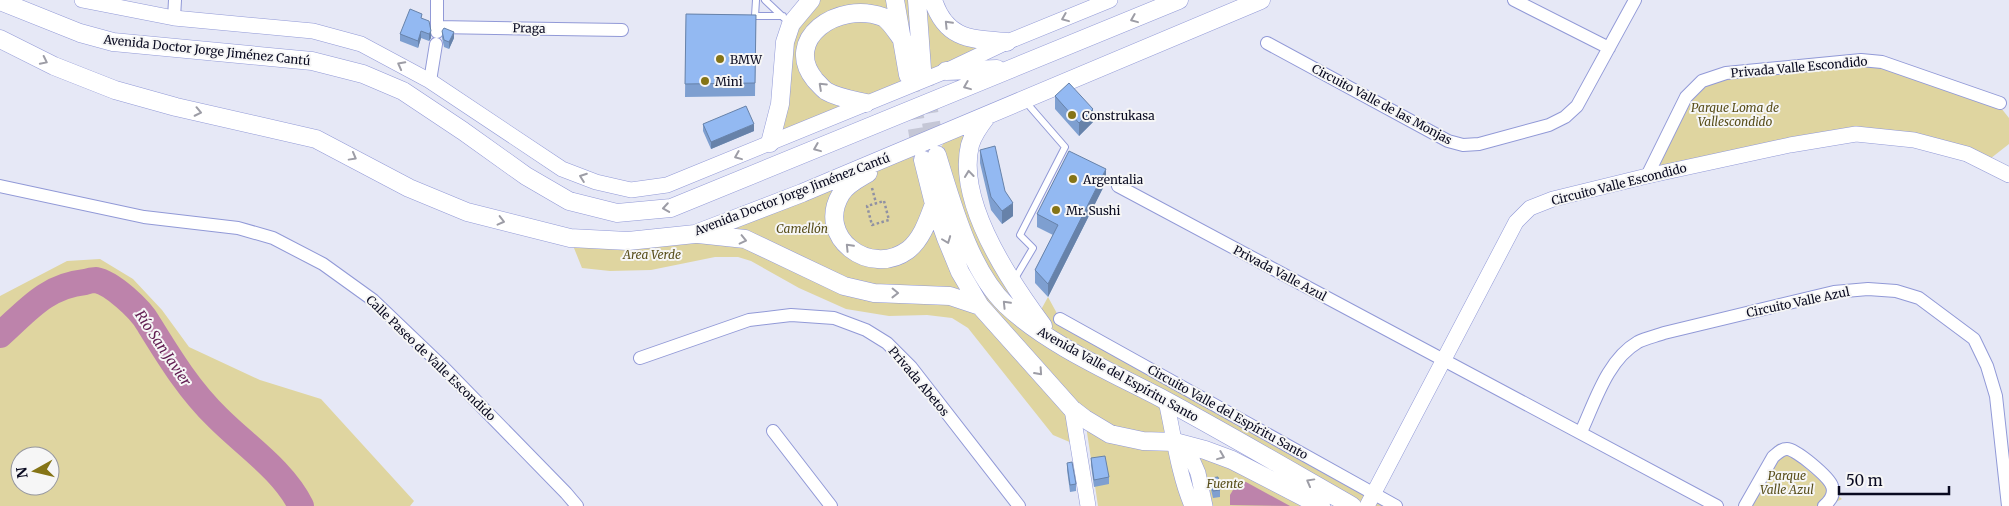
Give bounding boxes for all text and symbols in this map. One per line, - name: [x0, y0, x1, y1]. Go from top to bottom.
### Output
- one-way arrow: [1061, 12, 1070, 23]
- one-way arrow: [1130, 12, 1139, 23]
- street label: Praga: [512, 20, 546, 36]
- one-way arrow: [945, 21, 954, 30]
- street label: Avenida Doctor Jorge Jiménez Cantú: [102, 32, 312, 68]
- place label: BMW: [730, 52, 763, 67]
- marker: BMW: [714, 53, 726, 65]
- street label: Privada Valle Escondido: [1730, 54, 1868, 80]
- one-way arrow: [38, 55, 47, 65]
- one-way arrow: [397, 61, 406, 71]
- street label: Circuito Valle de las Monjas: [1309, 61, 1455, 147]
- place label: Mini: [715, 74, 743, 89]
- marker: Mini: [699, 75, 711, 87]
- one-way arrow: [963, 80, 972, 91]
- one-way arrow: [819, 83, 828, 92]
- park label: Parque Loma de Vallescondido: [1691, 100, 1779, 129]
- one-way arrow: [193, 106, 202, 117]
- place label: Construkasa: [1082, 108, 1155, 123]
- marker: Construkasa: [1066, 109, 1078, 121]
- one-way arrow: [813, 142, 822, 152]
- one-way arrow: [734, 149, 743, 160]
- street label: Avenida Doctor Jorge Jiménez Cantú: [691, 150, 892, 239]
- one-way arrow: [347, 151, 356, 161]
- street label: Circuito Valle Escondido: [1550, 160, 1688, 208]
- one-way arrow: [964, 170, 975, 178]
- place label: Argentalia: [1082, 172, 1144, 187]
- one-way arrow: [579, 173, 588, 183]
- marker: Argentalia: [1067, 173, 1079, 185]
- one-way arrow: [662, 202, 671, 212]
- place label: Mr. Sushi: [1066, 203, 1121, 218]
- marker: Mr. Sushi: [1050, 204, 1062, 216]
- one-way arrow: [497, 215, 506, 226]
- park label: Camellón: [776, 221, 828, 236]
- one-way arrow: [739, 234, 748, 245]
- one-way arrow: [941, 235, 951, 244]
- street label: Privada Valle Azul: [1231, 242, 1329, 304]
- one-way arrow: [846, 244, 855, 253]
- park label: Area Verde: [622, 247, 681, 262]
- street label: Circuito Valle Azul: [1745, 284, 1851, 320]
- one-way arrow: [891, 288, 899, 298]
- street label: Calle Paseo de Valle Escondido: [363, 292, 499, 424]
- one-way arrow: [1003, 300, 1012, 309]
- water label: Río San Javier: [131, 307, 195, 390]
- street label: Avenida Valle del Espíritu Santo: [1034, 323, 1201, 425]
- street label: Privada Abetos: [886, 343, 953, 419]
- street label: Circuito Valle del Espíritu Santo: [1145, 362, 1311, 462]
- one-way arrow: [1033, 366, 1042, 375]
- north arrow: [10, 446, 60, 496]
- one-way arrow: [1216, 450, 1225, 461]
- scale bar: [1839, 464, 1949, 496]
- text: N: [12, 466, 32, 480]
- park label: Parque Valle Azul: [1760, 468, 1814, 497]
- text: 50 m: [1846, 471, 1883, 490]
- park label: Fuente: [1206, 476, 1243, 491]
- one-way arrow: [1306, 478, 1315, 488]

